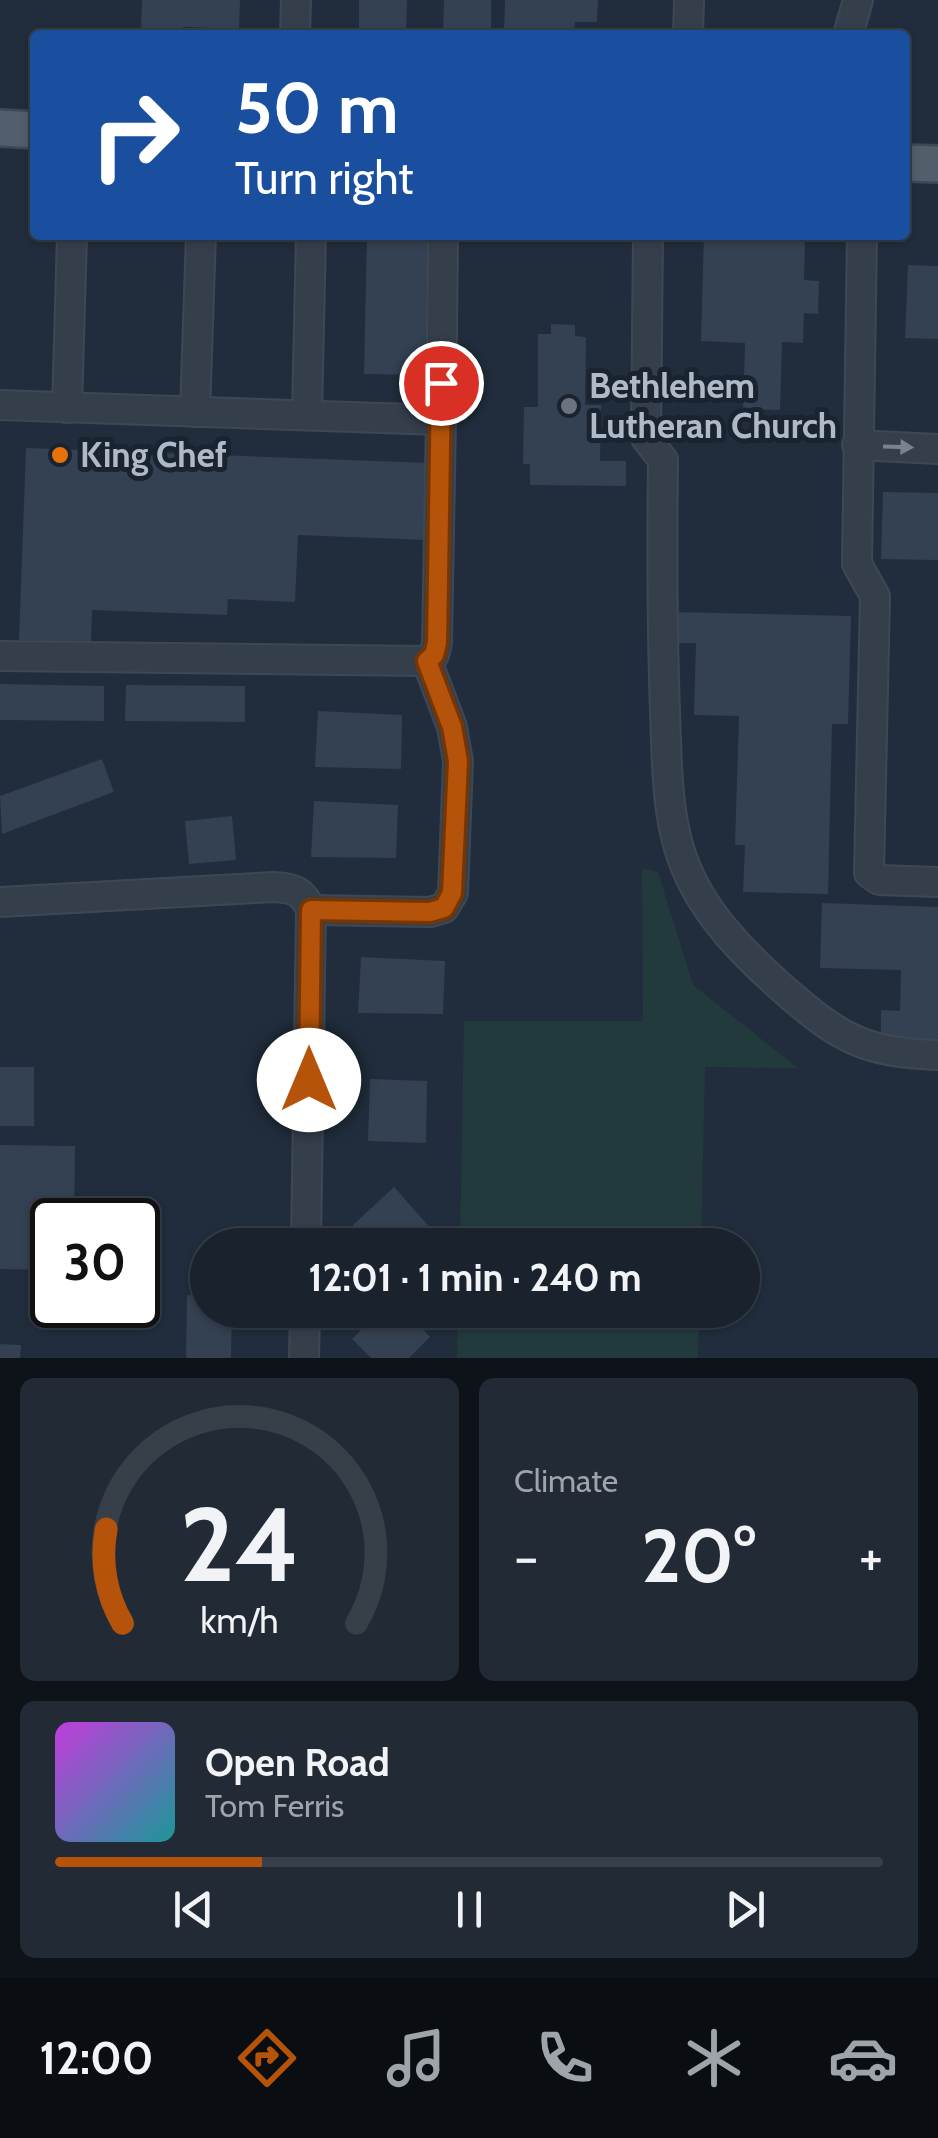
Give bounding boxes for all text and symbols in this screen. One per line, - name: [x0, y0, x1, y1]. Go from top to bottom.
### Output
- text: 50 m: [235, 65, 399, 151]
- icon: right: [70, 70, 200, 200]
- text: Turn right: [235, 151, 414, 205]
- pin: [399, 341, 484, 426]
- icon: arrive: [414, 356, 469, 411]
- place label: Bethlehem Lutheran Church: [589, 364, 837, 447]
- marker: Bethlehem Lutheran Church: [558, 395, 580, 417]
- place label: King Chef: [80, 433, 227, 476]
- one-way arrow: [882, 439, 914, 455]
- marker: King Chef: [49, 444, 71, 466]
- position arrow: [257, 1028, 361, 1132]
- speed limit sign: 30: [30, 1198, 160, 1328]
- text: 12:01 · 1 min · 240 m: [308, 1254, 642, 1301]
- text: Climate: [514, 1461, 618, 1500]
- text: 24: [180, 1481, 299, 1607]
- text: 20°: [641, 1510, 756, 1601]
- text: −: [514, 1523, 538, 1590]
- text: +: [859, 1523, 883, 1590]
- text: km/h: [200, 1599, 279, 1642]
- text: Open Road: [205, 1739, 390, 1786]
- text: Tom Ferris: [205, 1786, 344, 1825]
- icon: previous: [166, 1882, 221, 1937]
- icon: pause: [442, 1882, 497, 1937]
- icon: next: [718, 1882, 773, 1937]
- icon: directions: [232, 2023, 302, 2093]
- icon: music: [381, 2023, 451, 2093]
- icon: phone: [530, 2023, 600, 2093]
- icon: climate: [679, 2023, 749, 2093]
- icon: car: [828, 2023, 898, 2093]
- text: 12:00: [40, 2031, 153, 2085]

